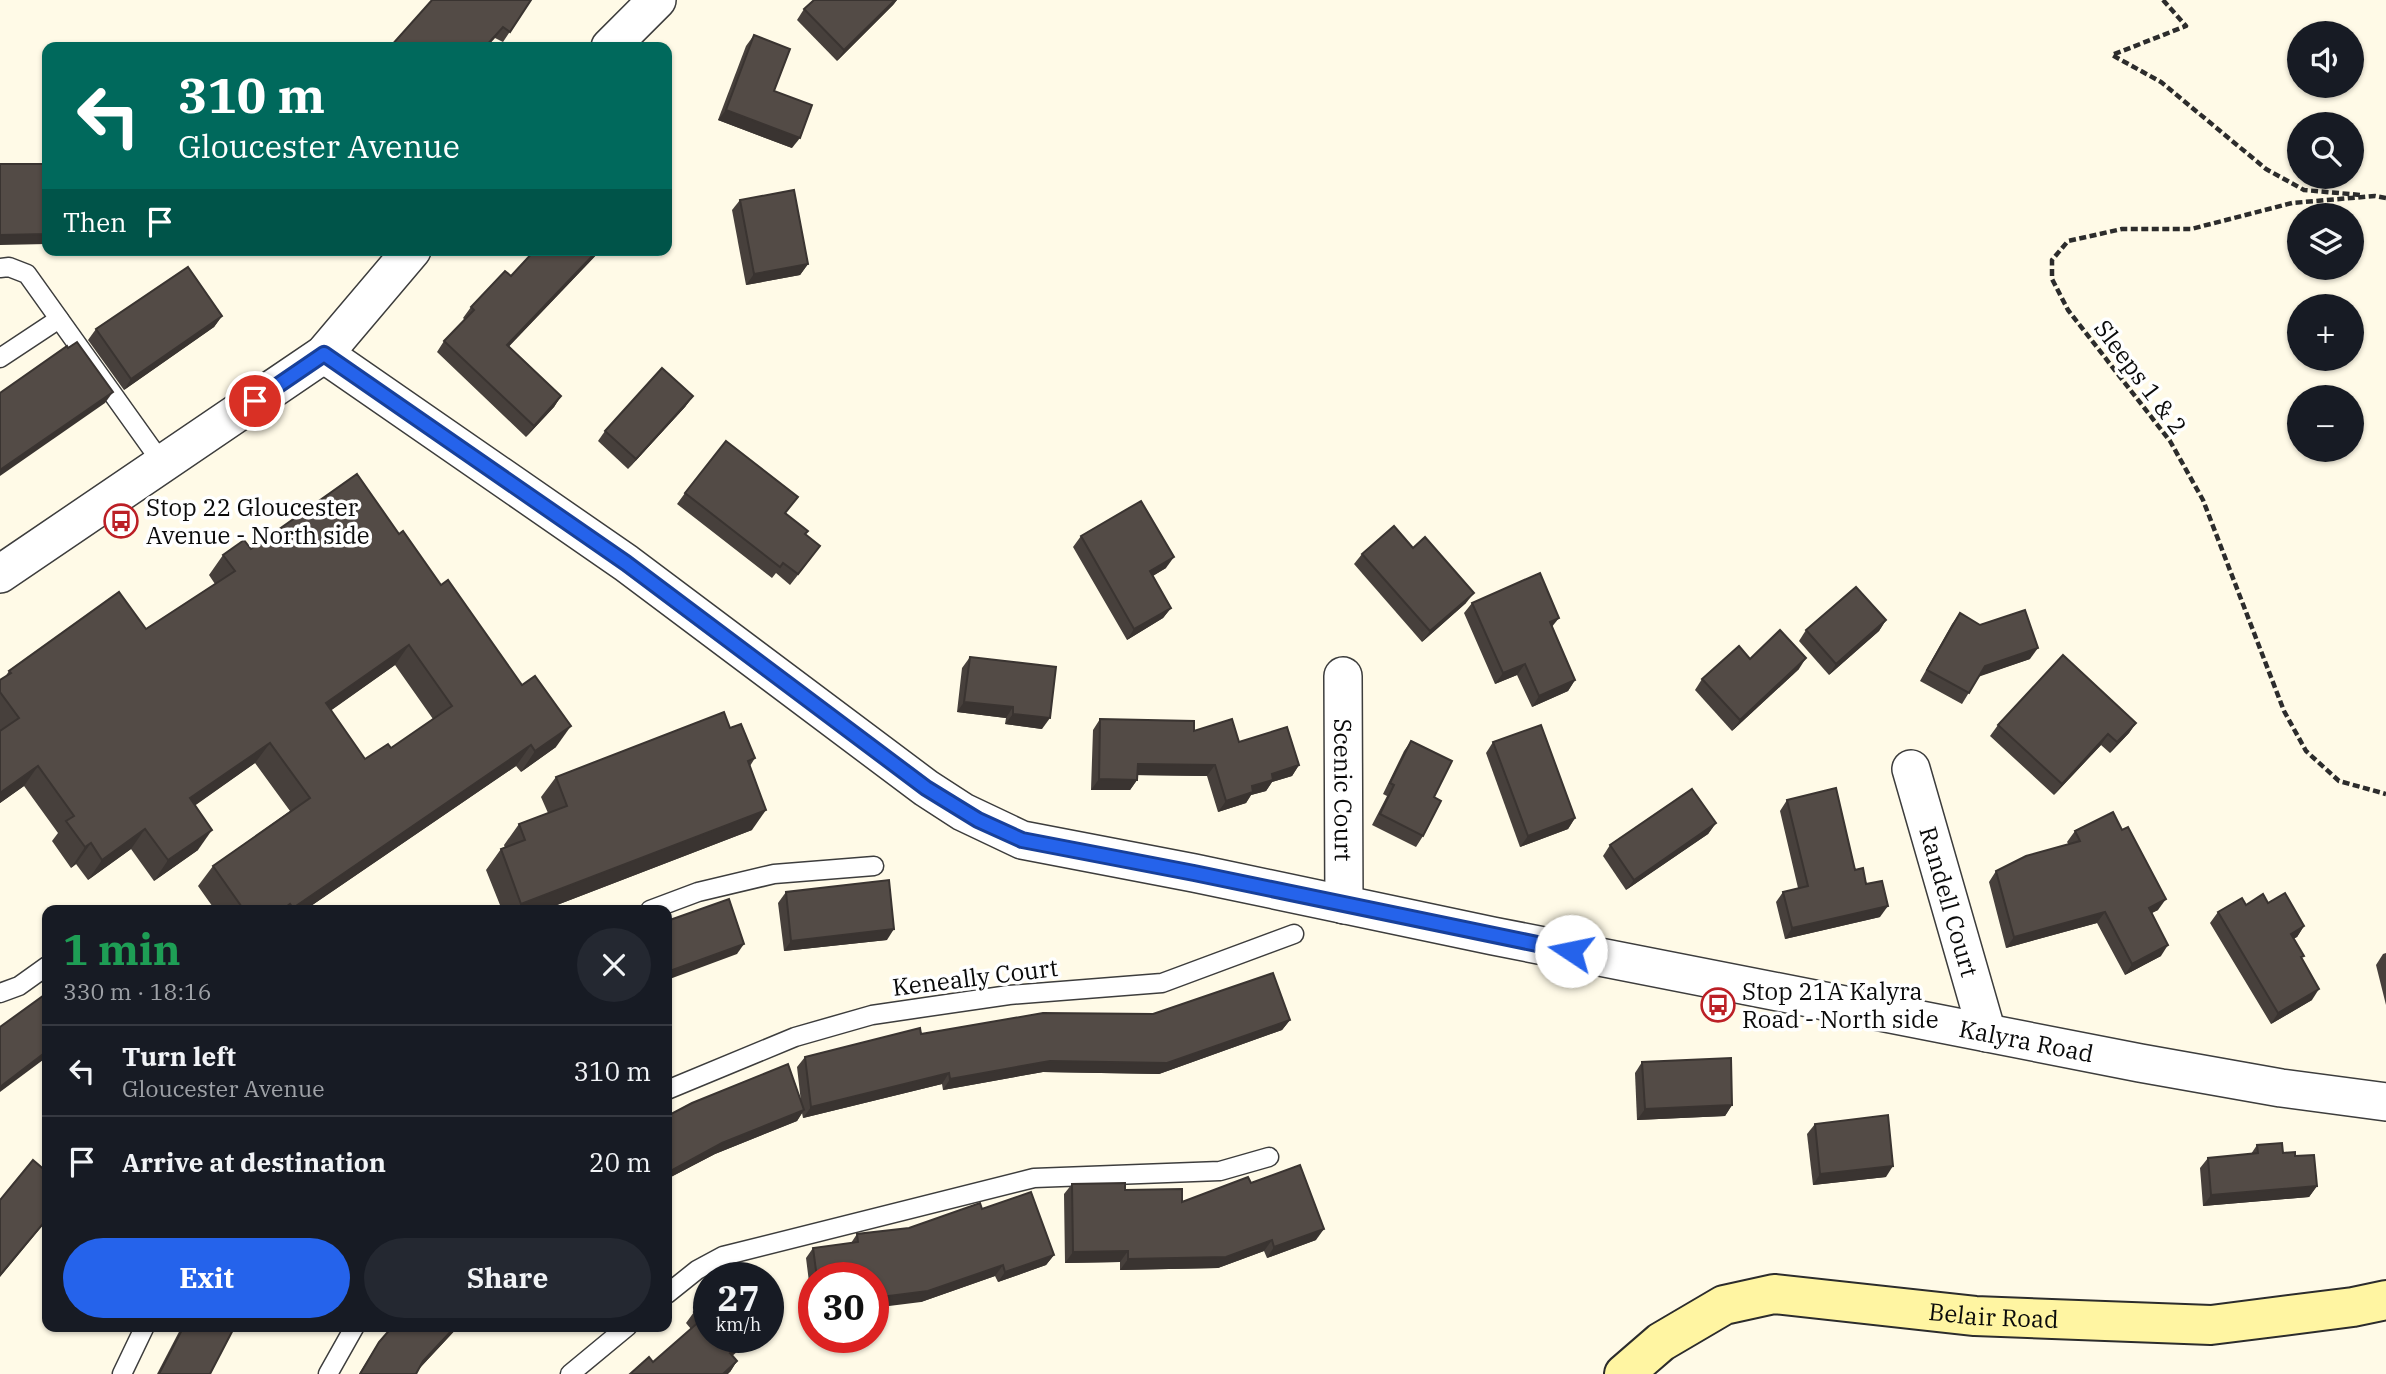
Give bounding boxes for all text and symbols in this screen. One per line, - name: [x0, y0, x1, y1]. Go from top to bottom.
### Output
- map controls: [2287, 21, 2364, 462]
- button: sound: [2287, 21, 2364, 98]
- text: 310 m: [178, 63, 325, 126]
- icon: left: [63, 70, 154, 161]
- button: search: [2287, 112, 2364, 189]
- text: Gloucester Avenue: [178, 125, 460, 167]
- icon: arrive: [141, 203, 179, 241]
- button: layers: [2287, 203, 2364, 280]
- text: Then: [63, 205, 127, 239]
- button: +: [2287, 294, 2364, 371]
- street label: Sleeps 1 & 2: [2087, 313, 2195, 441]
- pin: [225, 371, 285, 431]
- icon: arrive: [236, 382, 274, 420]
- button: −: [2287, 385, 2364, 462]
- place label: Stop 22 Gloucester Avenue - North side: [146, 491, 370, 551]
- bus stop icon: Stop 22 Gloucester Avenue - North side: [102, 502, 140, 540]
- street label: Scenic Court: [1327, 718, 1360, 862]
- street label: Randell Court: [1912, 823, 1986, 981]
- position arrow: [1534, 914, 1608, 988]
- text: 1 min: [63, 922, 181, 977]
- button: close: [577, 928, 651, 1002]
- street label: Keneally Court: [890, 951, 1060, 1003]
- place label: Stop 21A Kalyra Road - North side: [1742, 975, 1939, 1035]
- text: 330 m · 18:16: [63, 976, 212, 1006]
- bus stop icon: Stop 21A Kalyra Road - North side: [1699, 986, 1737, 1024]
- street label: Kalyra Road: [1956, 1012, 2096, 1070]
- text: Turn left: [122, 1039, 236, 1073]
- icon: left: [63, 1052, 101, 1090]
- text: 310 m: [573, 1054, 651, 1088]
- text: Gloucester Avenue: [122, 1073, 325, 1103]
- icon: arrive: [63, 1143, 101, 1181]
- text: Arrive at destination: [122, 1145, 386, 1179]
- text: 20 m: [589, 1145, 651, 1179]
- button: Exit: [63, 1238, 350, 1318]
- button: Share: [364, 1238, 651, 1318]
- speed limit sign: 30: [798, 1262, 889, 1353]
- text: 27: [717, 1275, 760, 1321]
- street label: Belair Road: [1927, 1295, 2059, 1335]
- text: km/h: [716, 1313, 761, 1336]

